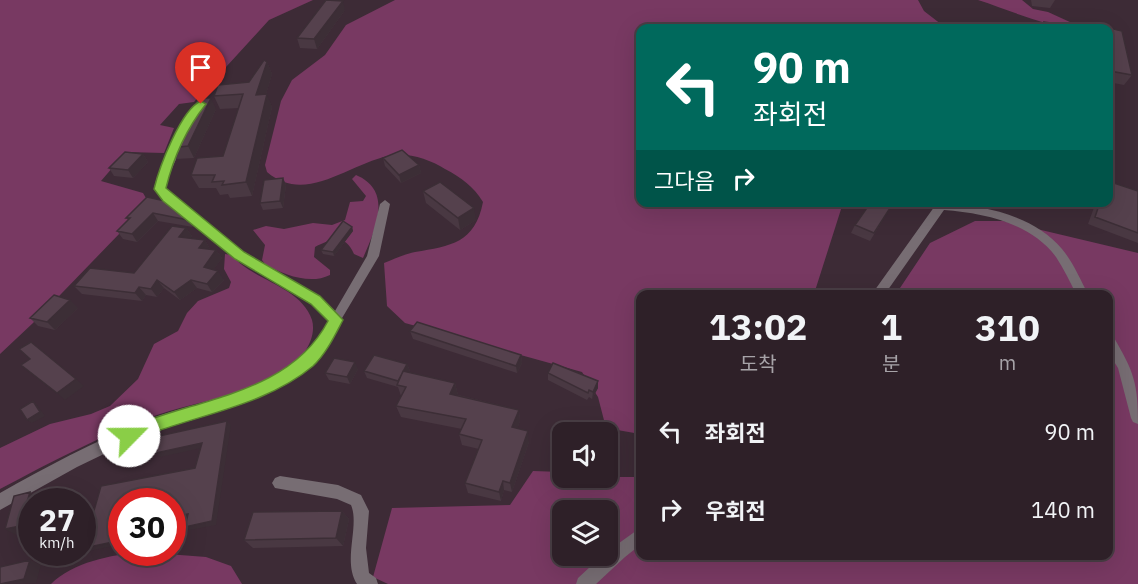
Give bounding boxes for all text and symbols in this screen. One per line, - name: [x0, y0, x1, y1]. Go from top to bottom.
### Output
- text: 90 m: [753, 40, 851, 95]
- pin: [175, 42, 226, 104]
- icon: left: [654, 48, 732, 126]
- icon: arrive: [184, 51, 217, 84]
- text: 좌회전: [753, 96, 828, 131]
- icon: right: [727, 162, 760, 195]
- text: 그다음: [654, 166, 715, 195]
- text: 13:02: [709, 303, 807, 350]
- text: 1: [880, 303, 902, 350]
- text: 310: [975, 304, 1040, 351]
- text: m: [999, 349, 1016, 376]
- text: 도착: [740, 350, 777, 377]
- text: 분: [882, 350, 900, 377]
- position arrow: [97, 404, 161, 468]
- icon: left: [654, 415, 687, 448]
- text: 90 m: [1044, 417, 1095, 446]
- text: 좌회전: [705, 418, 766, 447]
- map controls: [552, 422, 618, 566]
- button: sound: [552, 422, 618, 488]
- speed limit sign: 30: [108, 488, 186, 566]
- icon: right: [654, 493, 687, 526]
- text: 140 m: [1031, 495, 1095, 524]
- text: 우회전: [705, 496, 766, 525]
- text: 27: [39, 500, 75, 539]
- button: layers: [552, 500, 618, 566]
- text: km/h: [39, 533, 75, 552]

